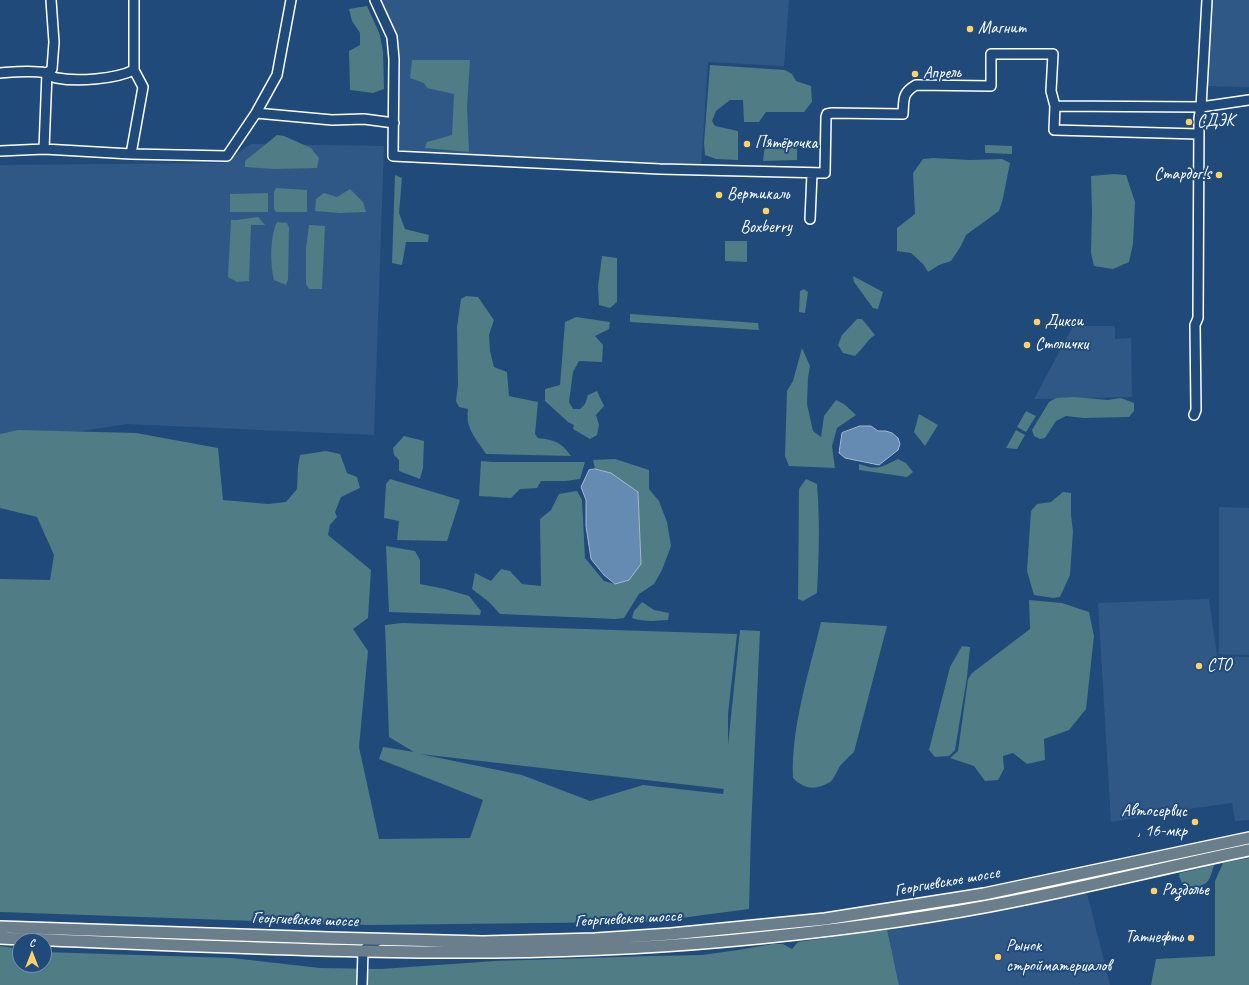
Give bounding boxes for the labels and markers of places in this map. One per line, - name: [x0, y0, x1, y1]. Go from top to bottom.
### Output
- place label: Магнит: [978, 19, 1026, 39]
- marker: Магнит: [965, 24, 975, 34]
- place label: Апрель: [923, 64, 961, 84]
- marker: Апрель: [910, 69, 920, 79]
- place label: СДЭК: [1197, 112, 1234, 132]
- marker: СДЭК: [1184, 117, 1194, 127]
- place label: Пятёрочка: [755, 134, 817, 154]
- marker: Пятёрочка: [742, 139, 752, 149]
- place label: Стардог!s: [1154, 165, 1211, 185]
- marker: Стардог!s: [1214, 170, 1224, 180]
- place label: Вертикаль: [727, 185, 789, 205]
- marker: Вертикаль: [714, 190, 724, 200]
- marker: Boxberry: [761, 206, 771, 216]
- place label: Boxberry: [740, 218, 792, 238]
- place label: Дикси: [1045, 312, 1083, 332]
- marker: Дикси: [1032, 317, 1042, 327]
- place label: Столички: [1035, 335, 1088, 355]
- marker: Столички: [1022, 340, 1032, 350]
- place label: СТО: [1207, 656, 1231, 676]
- marker: СТО: [1194, 661, 1204, 671]
- place label: Автосервис , 16-мкр: [1121, 802, 1187, 842]
- marker: Автосервис , 16-мкр: [1190, 817, 1200, 827]
- place label: Раздолье: [1162, 881, 1209, 901]
- marker: Раздолье: [1149, 886, 1159, 896]
- place label: Татнефть: [1125, 928, 1183, 948]
- marker: Татнефть: [1186, 933, 1196, 943]
- place label: Рынок стройматериалов: [1006, 937, 1111, 977]
- marker: Рынок стройматериалов: [993, 952, 1003, 962]

